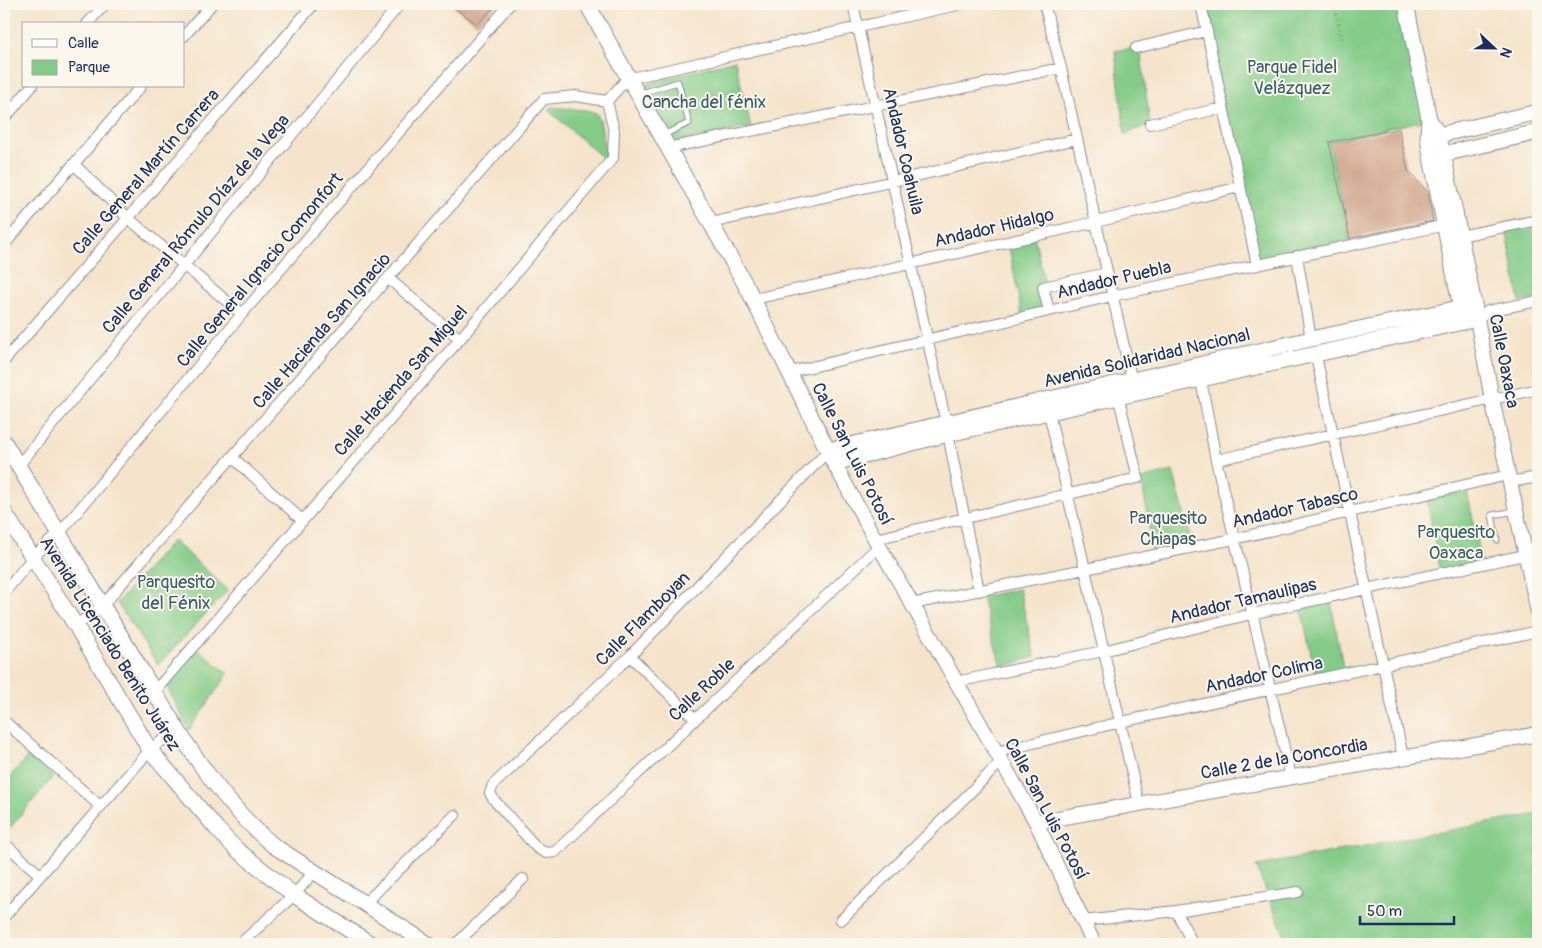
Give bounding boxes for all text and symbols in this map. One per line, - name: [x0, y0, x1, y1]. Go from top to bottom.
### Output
- legend: [22, 22, 185, 88]
- north arrow: [1470, 22, 1520, 72]
- text: Calle: [68, 34, 99, 53]
- text: N: [1496, 45, 1515, 60]
- park label: Parque Fidel Velázquez: [1247, 56, 1337, 100]
- text: Parque: [68, 58, 111, 77]
- street label: Calle General Martín Carrera: [67, 84, 225, 260]
- street label: Andador Coahuila: [877, 85, 929, 217]
- park label: Cancha del fénix: [642, 91, 766, 114]
- street label: Calle General Rómulo Díaz de la Vega: [97, 109, 295, 339]
- street label: Calle General Ignacio Comonfort: [172, 167, 349, 372]
- street label: Andador Hidalgo: [932, 203, 1056, 253]
- street label: Calle Hacienda San Ignacio: [248, 248, 396, 414]
- street label: Andador Puebla: [1054, 256, 1174, 304]
- street label: Calle Hacienda San Miguel: [329, 301, 473, 461]
- street label: Calle Oaxaca: [1484, 312, 1524, 410]
- street label: Avenida Solidaridad Nacional: [1041, 323, 1253, 393]
- street label: Calle San Luis Potosí: [806, 379, 898, 529]
- street label: Andador Tabasco: [1230, 482, 1361, 534]
- park label: Parquesito Chiapas: [1129, 507, 1208, 551]
- park label: Parquesito Oaxaca: [1417, 521, 1496, 565]
- street label: Avenida Licenciado Benito Juárez: [34, 532, 186, 756]
- street label: Calle Flamboyan: [591, 567, 695, 671]
- park label: Parquesito del Fénix: [137, 571, 216, 615]
- street label: Andador Tamaulipas: [1167, 573, 1319, 629]
- street label: Andador Colima: [1203, 651, 1325, 699]
- street label: Calle Roble: [664, 653, 740, 727]
- street label: Calle 2 de la Concordia: [1199, 733, 1369, 785]
- street label: Calle San Luis Potosí: [999, 734, 1093, 884]
- scale bar: [1360, 893, 1453, 925]
- text: 50 m: [1367, 902, 1402, 921]

